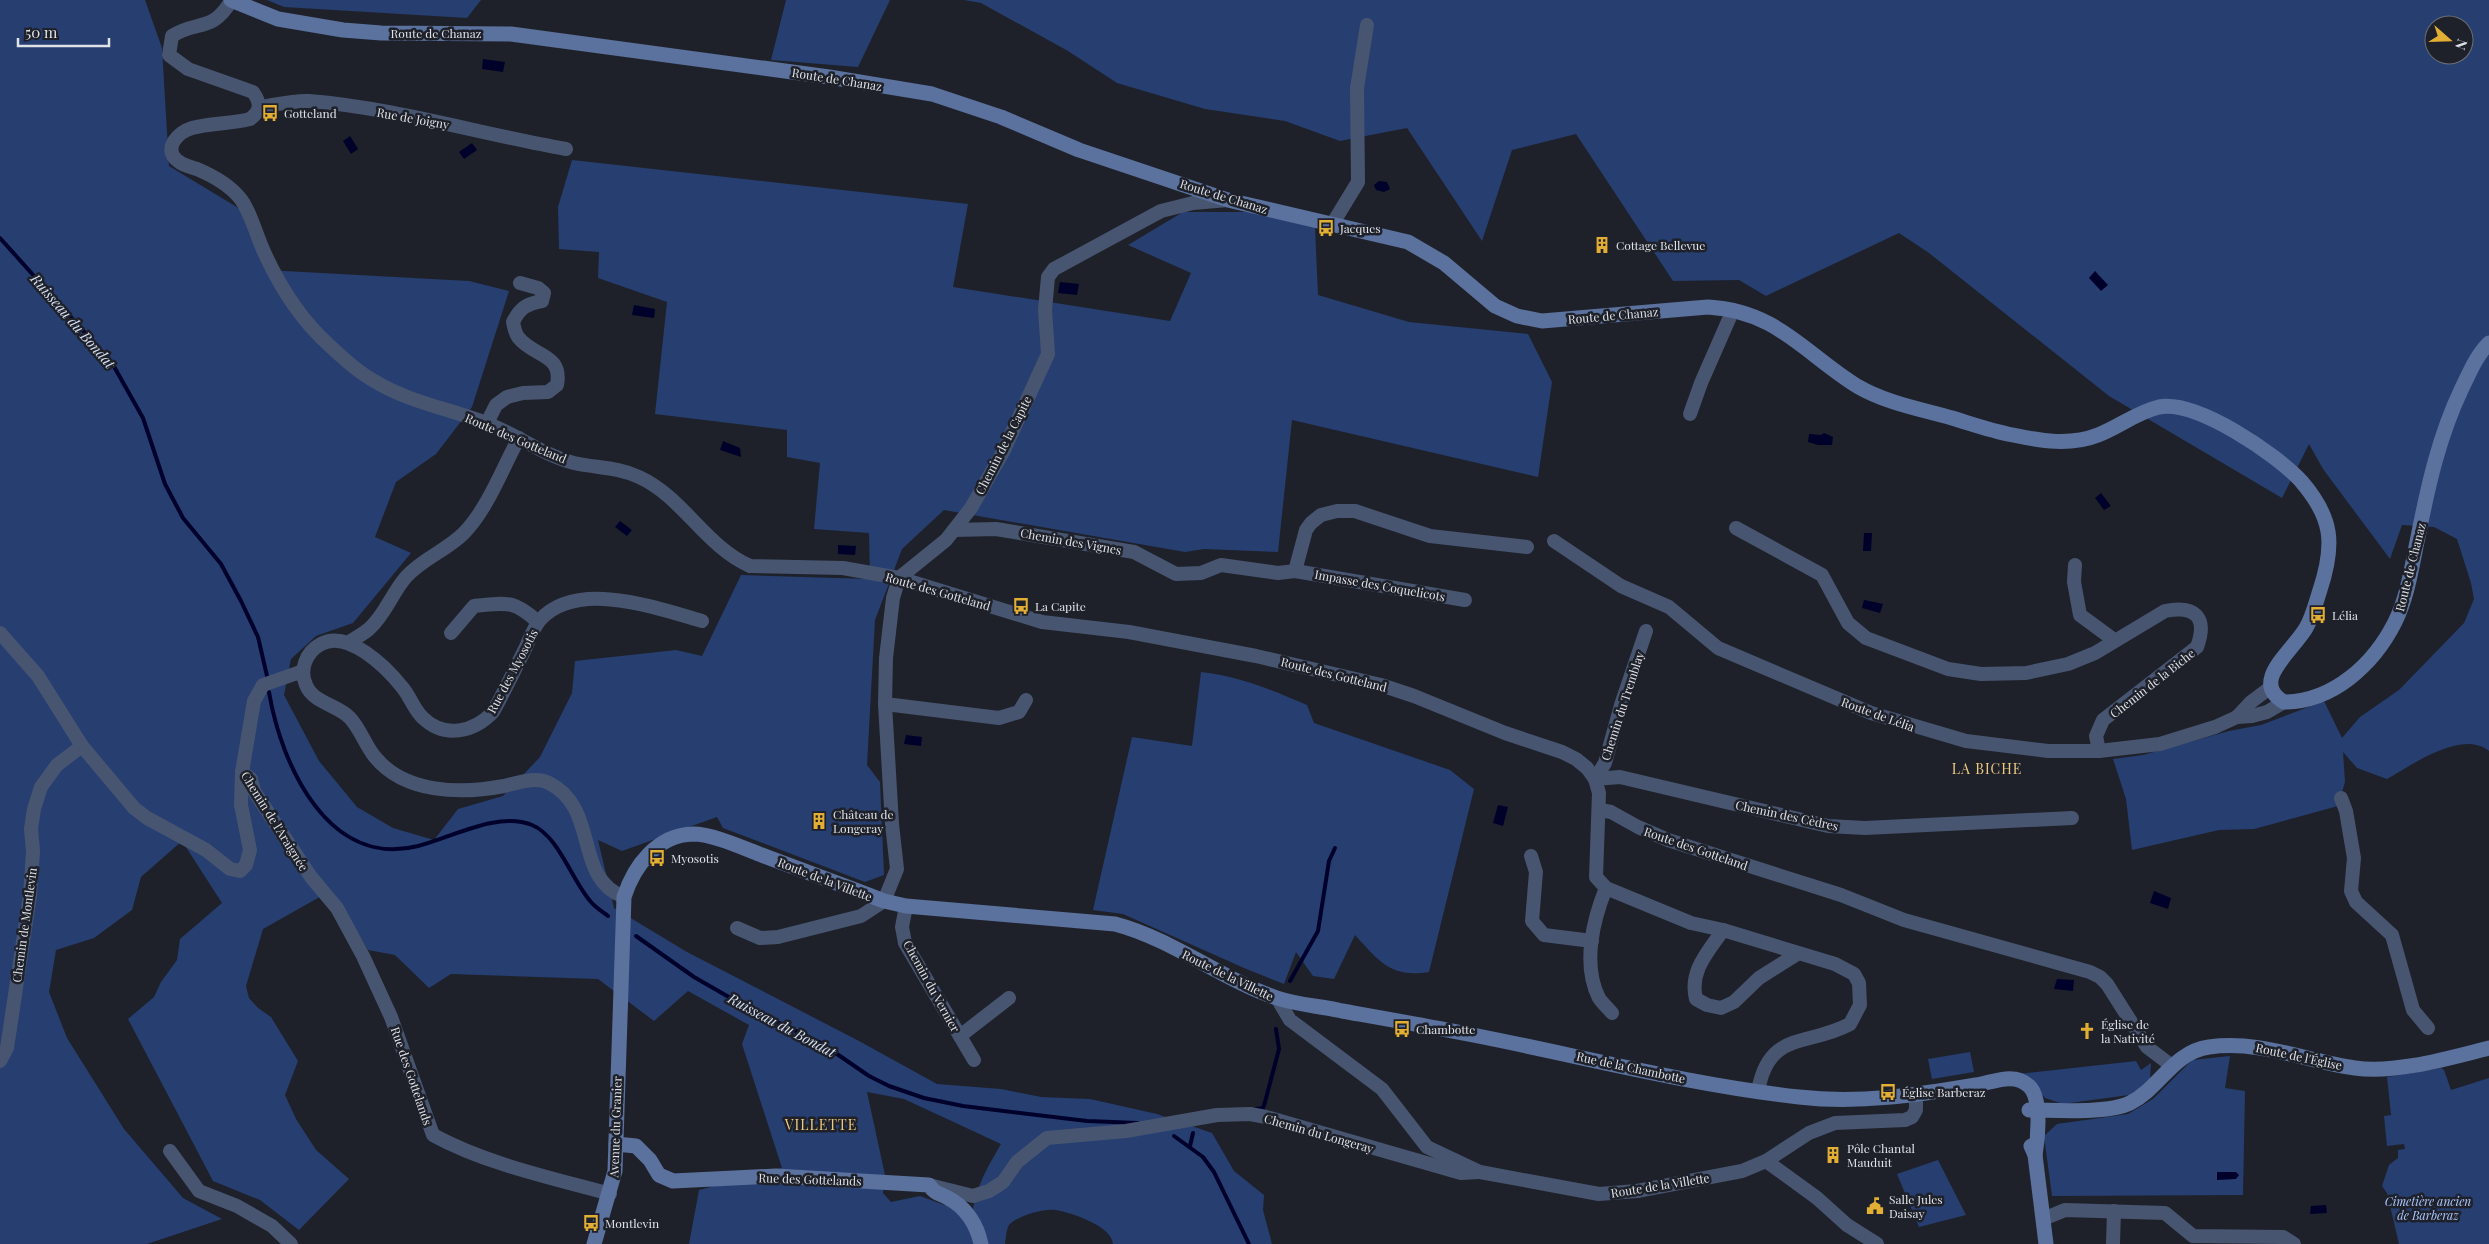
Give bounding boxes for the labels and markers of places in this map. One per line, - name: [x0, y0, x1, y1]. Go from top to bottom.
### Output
- bus stop icon: Gotteland: [260, 103, 280, 123]
- place label: Gotteland: [284, 105, 337, 121]
- bus stop icon: Jacques: [1316, 218, 1336, 238]
- place label: Jacques: [1339, 220, 1381, 236]
- building icon: Cottage Bellevue: [1592, 235, 1612, 255]
- place label: Cottage Bellevue: [1616, 237, 1705, 253]
- bus stop icon: La Capite: [1011, 596, 1031, 616]
- place label: La Capite: [1035, 598, 1086, 614]
- bus stop icon: Lélia: [2308, 605, 2328, 625]
- place label: Lélia: [2332, 607, 2358, 623]
- place label: Château de Longeray: [833, 806, 894, 836]
- building icon: Château de Longeray: [809, 811, 829, 831]
- bus stop icon: Myosotis: [647, 848, 667, 868]
- place label: Myosotis: [671, 850, 719, 866]
- place label: Église de la Nativité: [2101, 1016, 2155, 1046]
- bus stop icon: Chambotte: [1392, 1019, 1412, 1039]
- place label: Chambotte: [1416, 1021, 1475, 1037]
- church icon: Église de la Nativité: [2077, 1021, 2097, 1041]
- bus stop icon: Église Barberaz: [1878, 1082, 1898, 1102]
- place label: Église Barberaz: [1902, 1084, 1986, 1100]
- place label: Pôle Chantal Mauduit: [1847, 1140, 1915, 1170]
- building icon: Pôle Chantal Mauduit: [1823, 1145, 1843, 1165]
- place label: Salle Jules Daisay: [1889, 1191, 1943, 1221]
- public building icon: Salle Jules Daisay: [1865, 1196, 1885, 1216]
- bus stop icon: Montlevin: [581, 1213, 601, 1233]
- place label: Montlevin: [605, 1215, 659, 1231]

